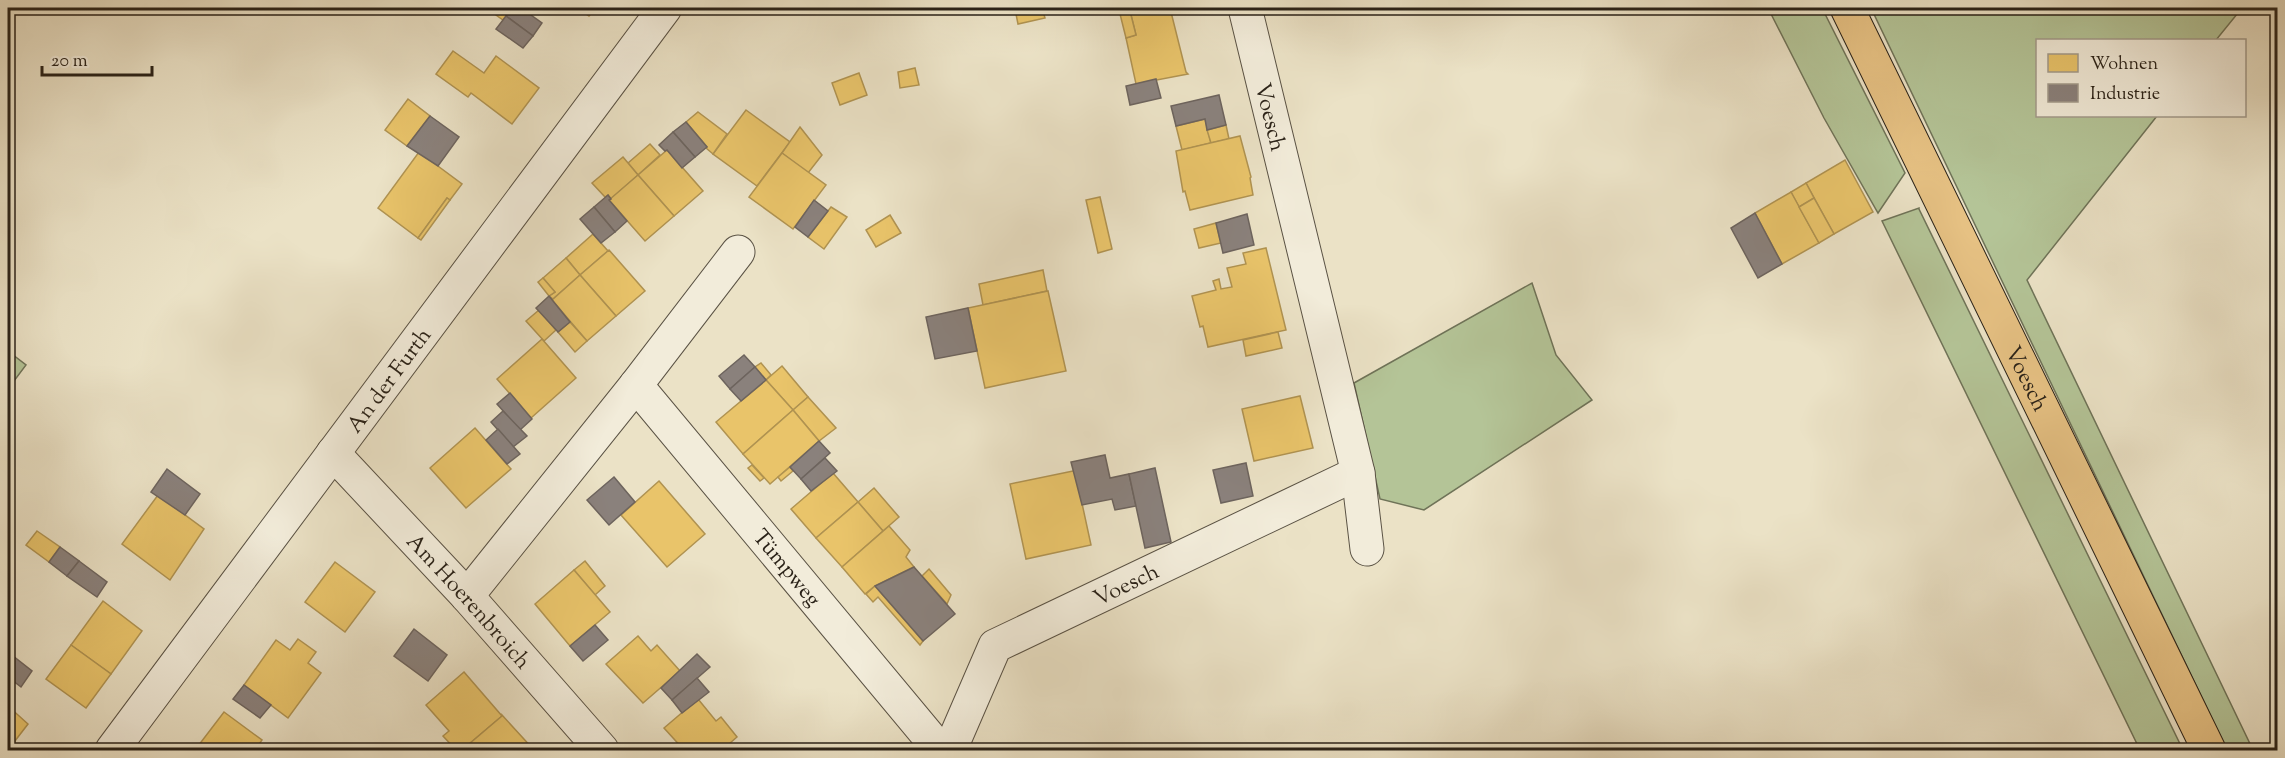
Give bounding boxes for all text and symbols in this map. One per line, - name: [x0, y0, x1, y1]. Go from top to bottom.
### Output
- scale bar: [42, 39, 152, 77]
- legend: [2036, 39, 2246, 117]
- text: 20 m: [51, 49, 88, 75]
- text: Wohnen: [2090, 52, 2158, 78]
- street label: Voesch: [1245, 80, 1292, 155]
- text: Industrie: [2090, 82, 2160, 108]
- street label: An der Furth: [341, 322, 440, 441]
- street label: Voesch: [1995, 341, 2055, 418]
- street label: Tümpweg: [743, 523, 827, 615]
- street label: Am Hoerenbroich: [397, 528, 537, 677]
- street label: Voesch: [1089, 557, 1165, 616]

